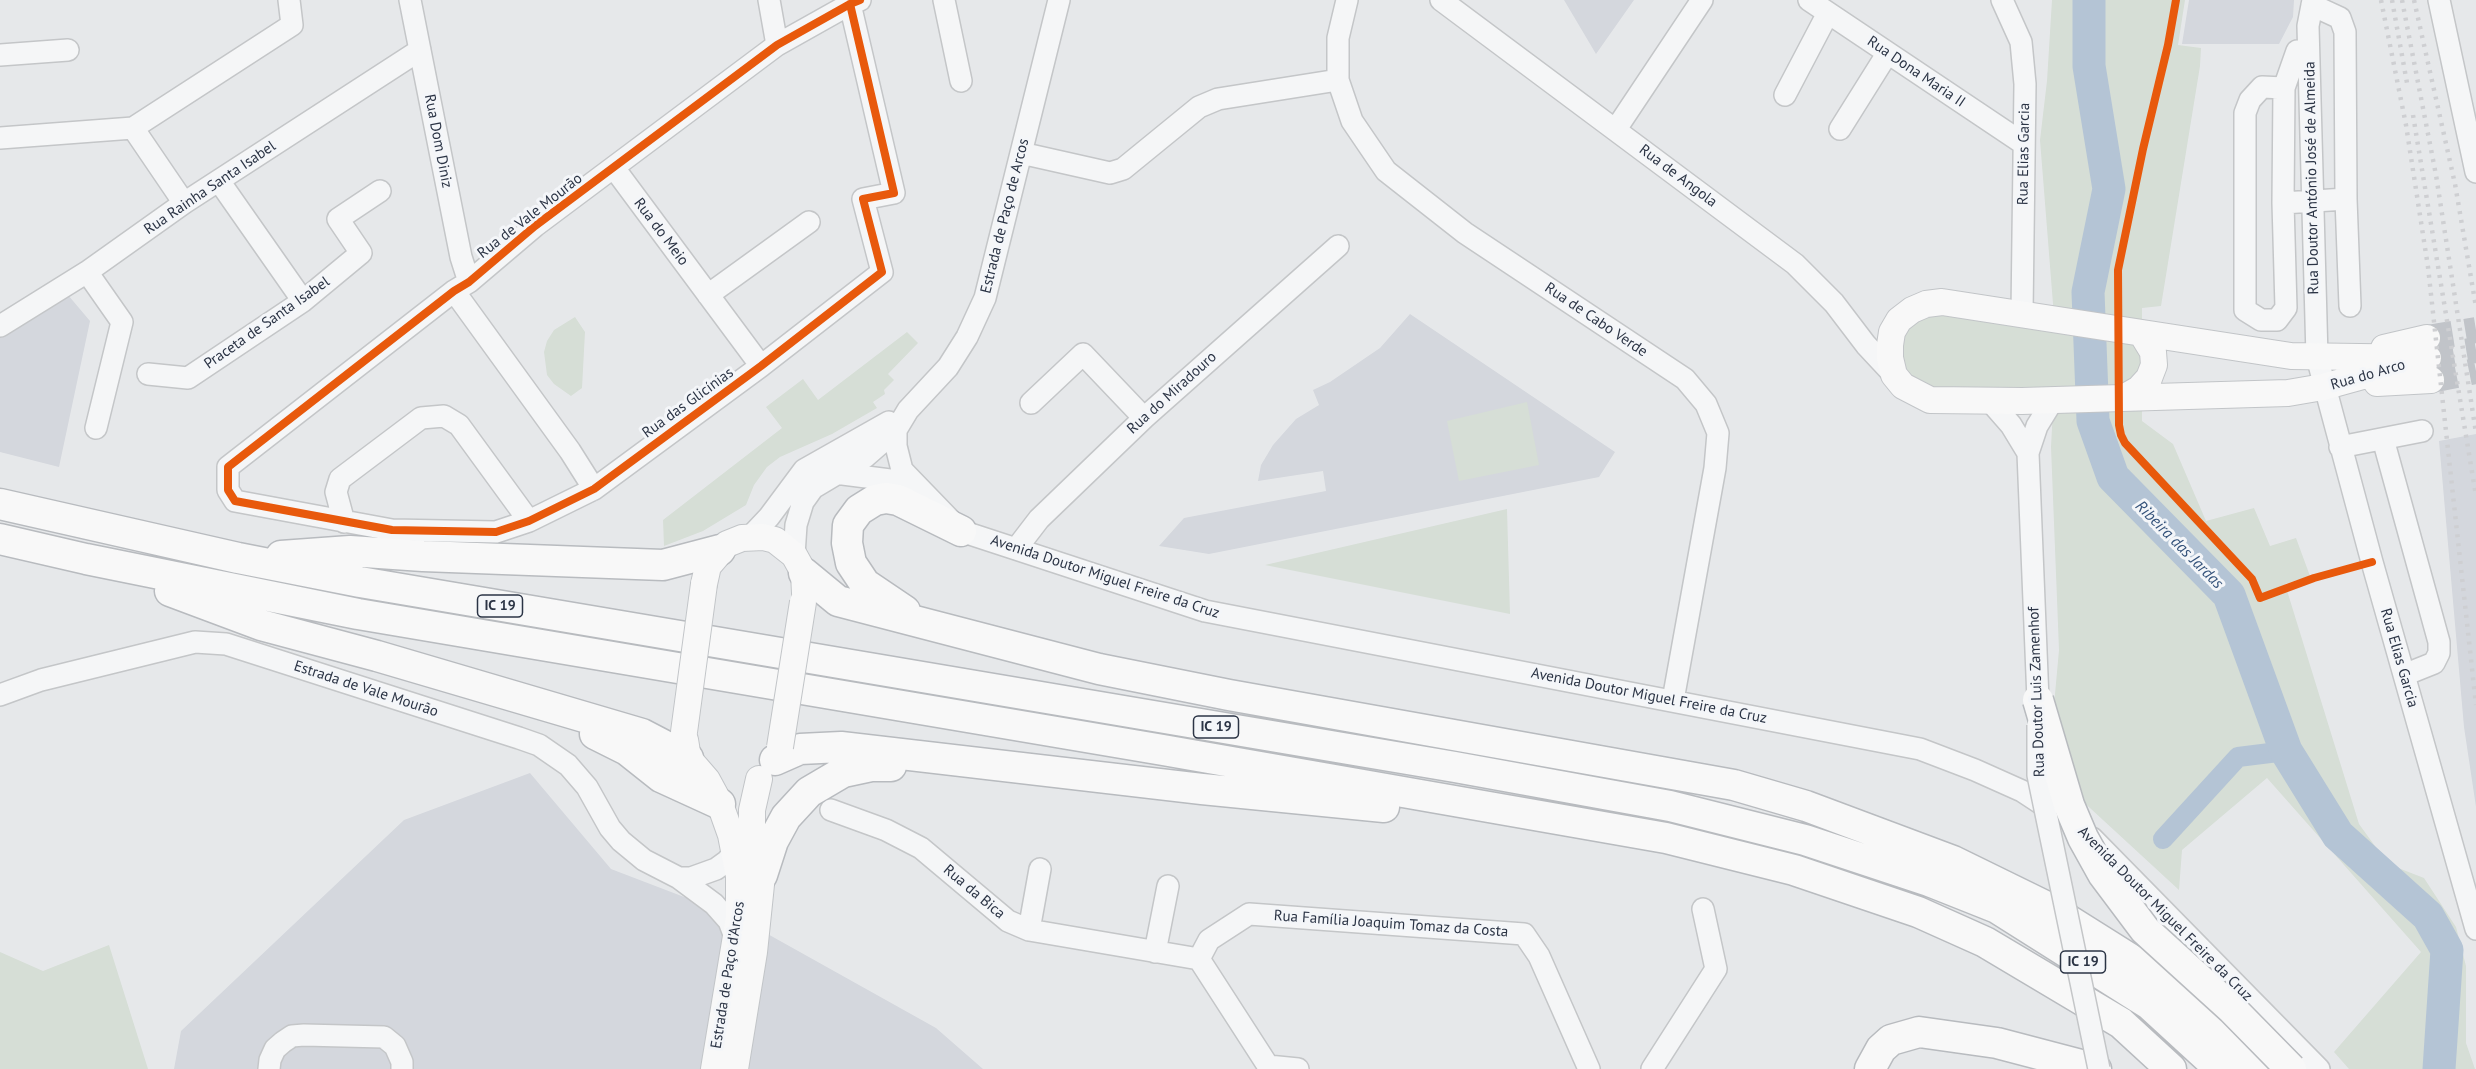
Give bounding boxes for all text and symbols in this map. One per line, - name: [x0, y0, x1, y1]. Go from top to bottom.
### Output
- street label: Rua Dona Maria II: [1864, 33, 1968, 111]
- street label: Rua Doutor António José de Almeida: [2301, 61, 2323, 295]
- street label: Rua Dom Diniz: [420, 93, 456, 189]
- street label: Rua Elias Garcia: [2014, 103, 2034, 205]
- street label: Rua Rainha Santa Isabel: [141, 137, 279, 239]
- street label: Estrada de Paço de Arcos: [977, 137, 1033, 295]
- street label: Rua de Angola: [1635, 141, 1721, 211]
- street label: Rua de Vale Mourão: [474, 170, 586, 262]
- street label: Rua do Meio: [630, 195, 692, 269]
- street label: Praceta de Santa Isabel: [201, 273, 333, 373]
- street label: Rua de Cabo Verde: [1541, 279, 1651, 361]
- street label: Rua do Miradouro: [1124, 348, 1220, 438]
- street label: Rua do Arco: [2329, 356, 2407, 394]
- street label: Rua das Glicínias: [639, 364, 737, 442]
- water label: Ribeira das Jardas: [2131, 497, 2227, 593]
- street label: Avenida Doutor Miguel Freire da Cruz: [988, 531, 1222, 623]
- road number: IC 19: [478, 595, 522, 617]
- street label: Rua Elias Garcia: [2376, 606, 2422, 710]
- street label: Rua Doutor Luis Zamenhof: [2025, 607, 2049, 777]
- street label: Estrada de Vale Mourão: [291, 657, 441, 721]
- street label: Avenida Doutor Miguel Freire da Cruz: [1530, 664, 1768, 728]
- road number: IC 19: [1194, 716, 1238, 738]
- street label: Avenida Doutor Miguel Freire da Cruz: [2074, 823, 2256, 1005]
- street label: Rua da Bica: [940, 861, 1008, 923]
- street label: Estrada de Paço d'Arcos: [707, 900, 749, 1050]
- street label: Rua Família Joaquim Tomaz da Costa: [1273, 907, 1509, 941]
- road number: IC 19: [2060, 951, 2106, 973]

